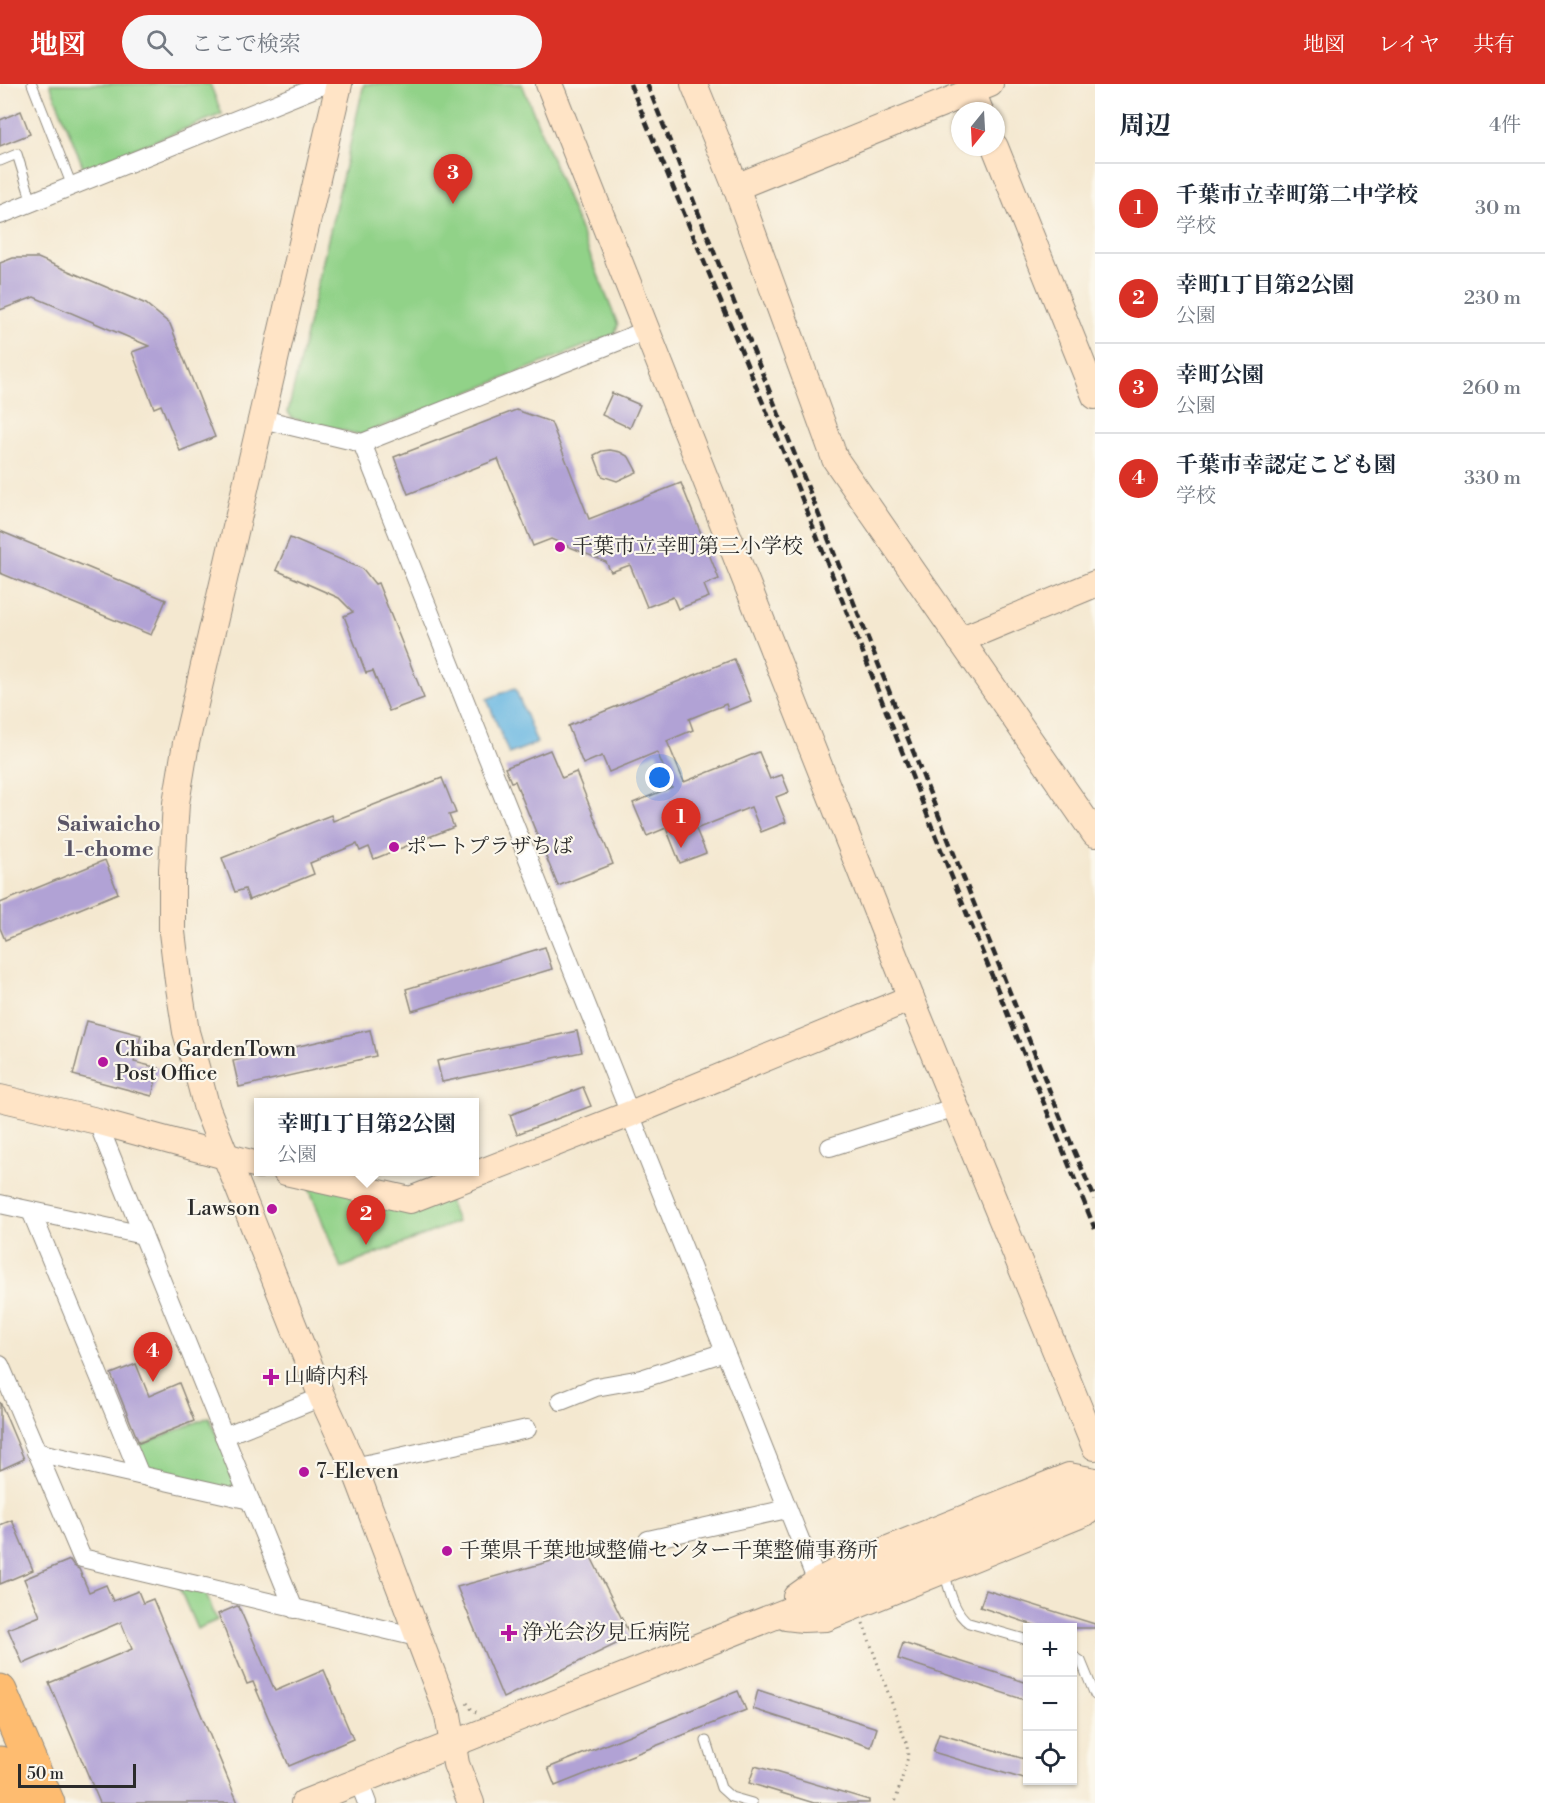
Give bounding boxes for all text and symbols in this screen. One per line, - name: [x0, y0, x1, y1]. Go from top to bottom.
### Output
- search box: [122, 15, 542, 69]
- icon: search: [143, 26, 176, 59]
- text: 地図: [30, 28, 86, 63]
- text: ここで検索: [191, 31, 301, 58]
- text: 地図: [1303, 32, 1345, 58]
- text: レイヤ: [1378, 32, 1440, 58]
- text: 共有: [1473, 32, 1515, 58]
- north arrow: [951, 102, 1005, 156]
- text: 周辺: [1119, 110, 1171, 142]
- text: 4件: [1489, 113, 1521, 138]
- pin: 3: [434, 154, 472, 204]
- text: 千葉市立幸町第二中学校: [1176, 182, 1418, 209]
- text: 1: [1134, 196, 1143, 221]
- text: 30 m: [1475, 196, 1521, 221]
- text: 学校: [1176, 214, 1216, 239]
- text: 幸町1丁目第2公園: [1176, 272, 1354, 299]
- text: 2: [1132, 286, 1145, 311]
- text: 230 m: [1464, 286, 1521, 311]
- text: 公園: [1176, 304, 1216, 329]
- text: 幸町公園: [1176, 362, 1264, 389]
- text: 3: [1132, 376, 1145, 401]
- text: 260 m: [1463, 376, 1521, 401]
- text: 公園: [1176, 394, 1216, 419]
- text: 千葉市幸認定こども園: [1176, 452, 1396, 479]
- text: 4: [1132, 466, 1145, 491]
- text: 330 m: [1464, 466, 1521, 491]
- text: 学校: [1176, 484, 1216, 509]
- place label: 千葉市立幸町第三小学校: [572, 534, 803, 560]
- marker: 千葉市立幸町第三小学校: [553, 540, 567, 554]
- your location: [645, 763, 674, 792]
- pin: 1: [662, 798, 700, 848]
- district label: Saiwaicho 1-chome: [57, 811, 161, 863]
- place label: ポートプラザちば: [406, 834, 573, 860]
- marker: ポートプラザちば: [387, 840, 401, 854]
- place label: Chiba GardenTown Post Office: [115, 1037, 297, 1087]
- marker: Chiba GardenTown Post Office: [96, 1055, 110, 1069]
- popup: [254, 1098, 479, 1176]
- text: 幸町1丁目第2公園: [277, 1111, 456, 1138]
- text: 公園: [277, 1143, 317, 1168]
- place label: Lawson: [187, 1196, 260, 1222]
- pin: 2: [346, 1196, 386, 1245]
- marker: Lawson: [265, 1202, 279, 1216]
- pin: 4: [134, 1332, 172, 1382]
- place label: 山崎内科: [284, 1364, 368, 1390]
- marker: 山崎内科: [262, 1368, 280, 1386]
- place label: 7-Eleven: [316, 1459, 399, 1485]
- marker: 7-Eleven: [297, 1465, 311, 1479]
- place label: 千葉県千葉地域整備センター千葉整備事務所: [459, 1538, 878, 1564]
- marker: 千葉県千葉地域整備センター千葉整備事務所: [440, 1544, 454, 1558]
- place label: 浄光会汐見丘病院: [522, 1620, 690, 1646]
- map controls: [1023, 1623, 1077, 1785]
- button: +: [1023, 1623, 1077, 1677]
- marker: 浄光会汐見丘病院: [500, 1624, 518, 1642]
- button: −: [1023, 1677, 1077, 1731]
- button: locate: [1023, 1731, 1077, 1785]
- scale bar: [18, 1761, 136, 1788]
- text: 50 m: [27, 1764, 64, 1784]

